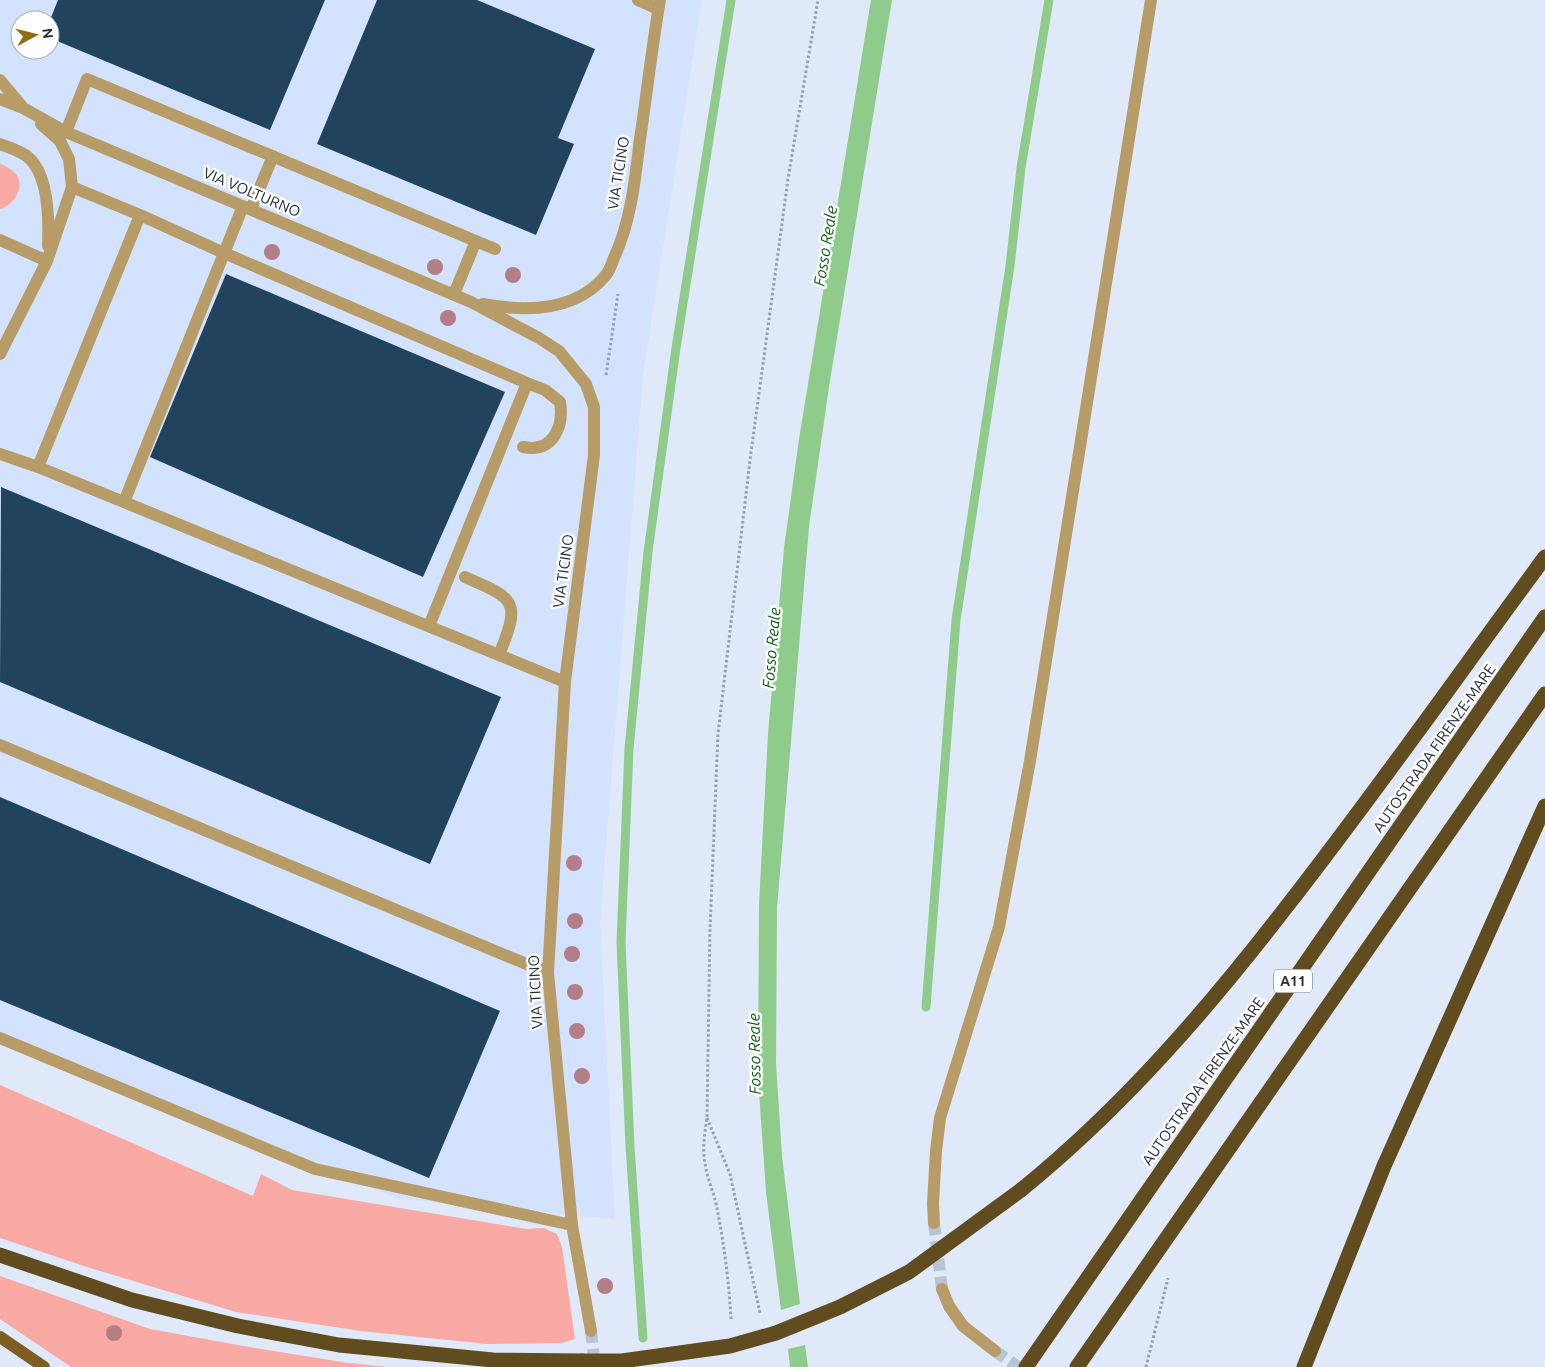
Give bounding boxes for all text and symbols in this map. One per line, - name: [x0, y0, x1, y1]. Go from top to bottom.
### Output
- north arrow: [10, 10, 60, 60]
- text: N: [39, 27, 56, 40]
- street label: VIA TICINO: [604, 135, 632, 211]
- street label: VIA VOLTURNO: [201, 164, 303, 220]
- water label: Fosso Reale: [810, 204, 840, 288]
- street label: VIA TICINO: [549, 533, 577, 609]
- water label: Fosso Reale: [758, 607, 784, 689]
- street label: AUTOSTRADA FIRENZE-MARE: [1369, 661, 1499, 835]
- street label: VIA TICINO: [525, 955, 545, 1029]
- road number: A11: [1274, 969, 1312, 992]
- street label: AUTOSTRADA FIRENZE-MARE: [1138, 994, 1268, 1168]
- water label: Fosso Reale: [744, 1013, 764, 1095]

